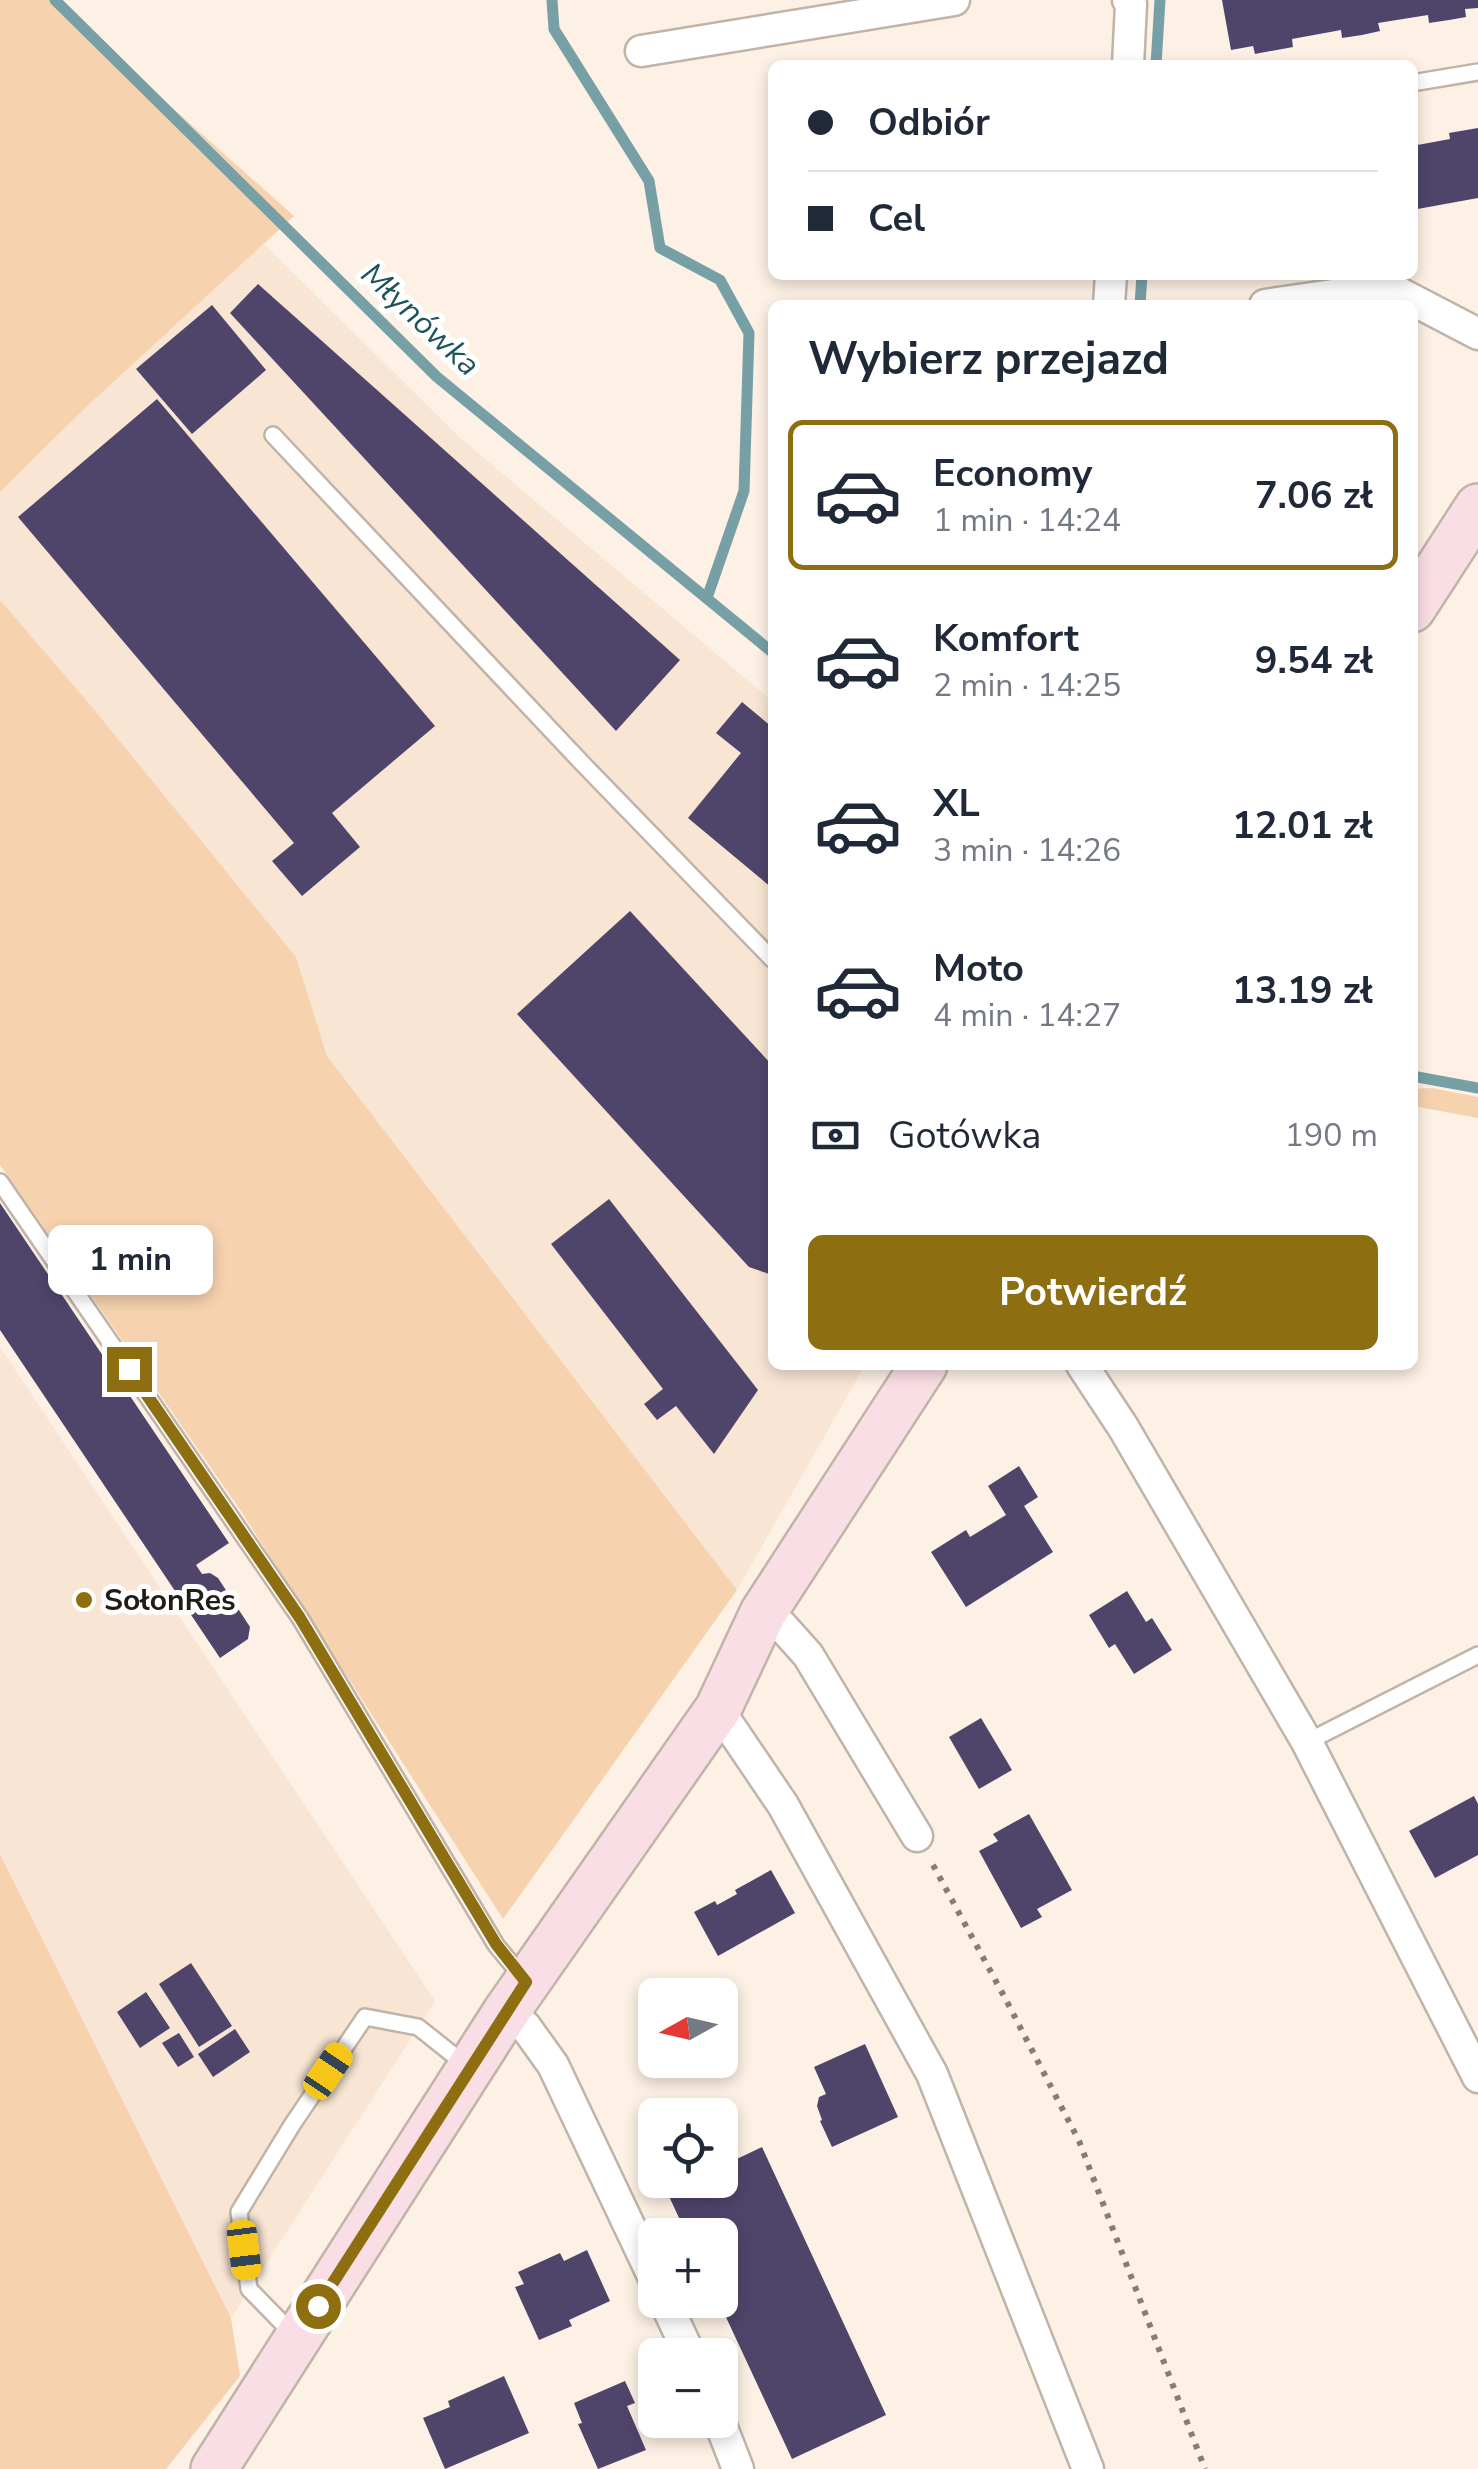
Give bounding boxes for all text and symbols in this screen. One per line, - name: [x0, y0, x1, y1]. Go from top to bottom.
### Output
- text: Odbiór: [868, 97, 990, 148]
- text: Cel: [868, 193, 925, 244]
- water label: Młynówka: [352, 253, 490, 386]
- text: Wybierz przejazd: [808, 329, 1169, 390]
- text: Economy: [933, 448, 1092, 499]
- icon: car: [813, 450, 903, 540]
- text: 7.06 zł: [1255, 470, 1373, 521]
- text: 1 min · 14:24: [933, 499, 1121, 542]
- text: Komfort: [933, 613, 1079, 664]
- icon: car: [813, 615, 903, 705]
- text: 9.54 zł: [1255, 635, 1373, 686]
- text: 2 min · 14:25: [933, 664, 1121, 707]
- text: XL: [933, 778, 980, 829]
- icon: car: [813, 780, 903, 870]
- text: 12.01 zł: [1232, 800, 1373, 851]
- text: 3 min · 14:26: [933, 829, 1121, 872]
- text: Moto: [933, 943, 1024, 994]
- icon: car: [813, 945, 903, 1035]
- text: 13.19 zł: [1232, 965, 1373, 1016]
- text: 4 min · 14:27: [933, 994, 1121, 1037]
- icon: cash: [808, 1108, 863, 1163]
- text: Gotówka: [888, 1110, 1041, 1161]
- text: 190 m: [1285, 1114, 1378, 1157]
- callout: 1 min: [46, 1224, 212, 1294]
- button: Potwierdź: [808, 1235, 1378, 1350]
- text: 1 min: [89, 1238, 172, 1281]
- route end: [107, 1347, 152, 1392]
- place label: SołonRes: [104, 1580, 236, 1621]
- marker: SołonRes: [73, 1589, 95, 1611]
- north arrow: [638, 1978, 738, 2078]
- map controls: [638, 1978, 738, 2438]
- car: [299, 2038, 357, 2104]
- button: locate: [638, 2098, 738, 2198]
- car: [225, 2218, 263, 2282]
- button: +: [638, 2218, 738, 2318]
- route start: [296, 2284, 341, 2329]
- button: −: [638, 2338, 738, 2438]

